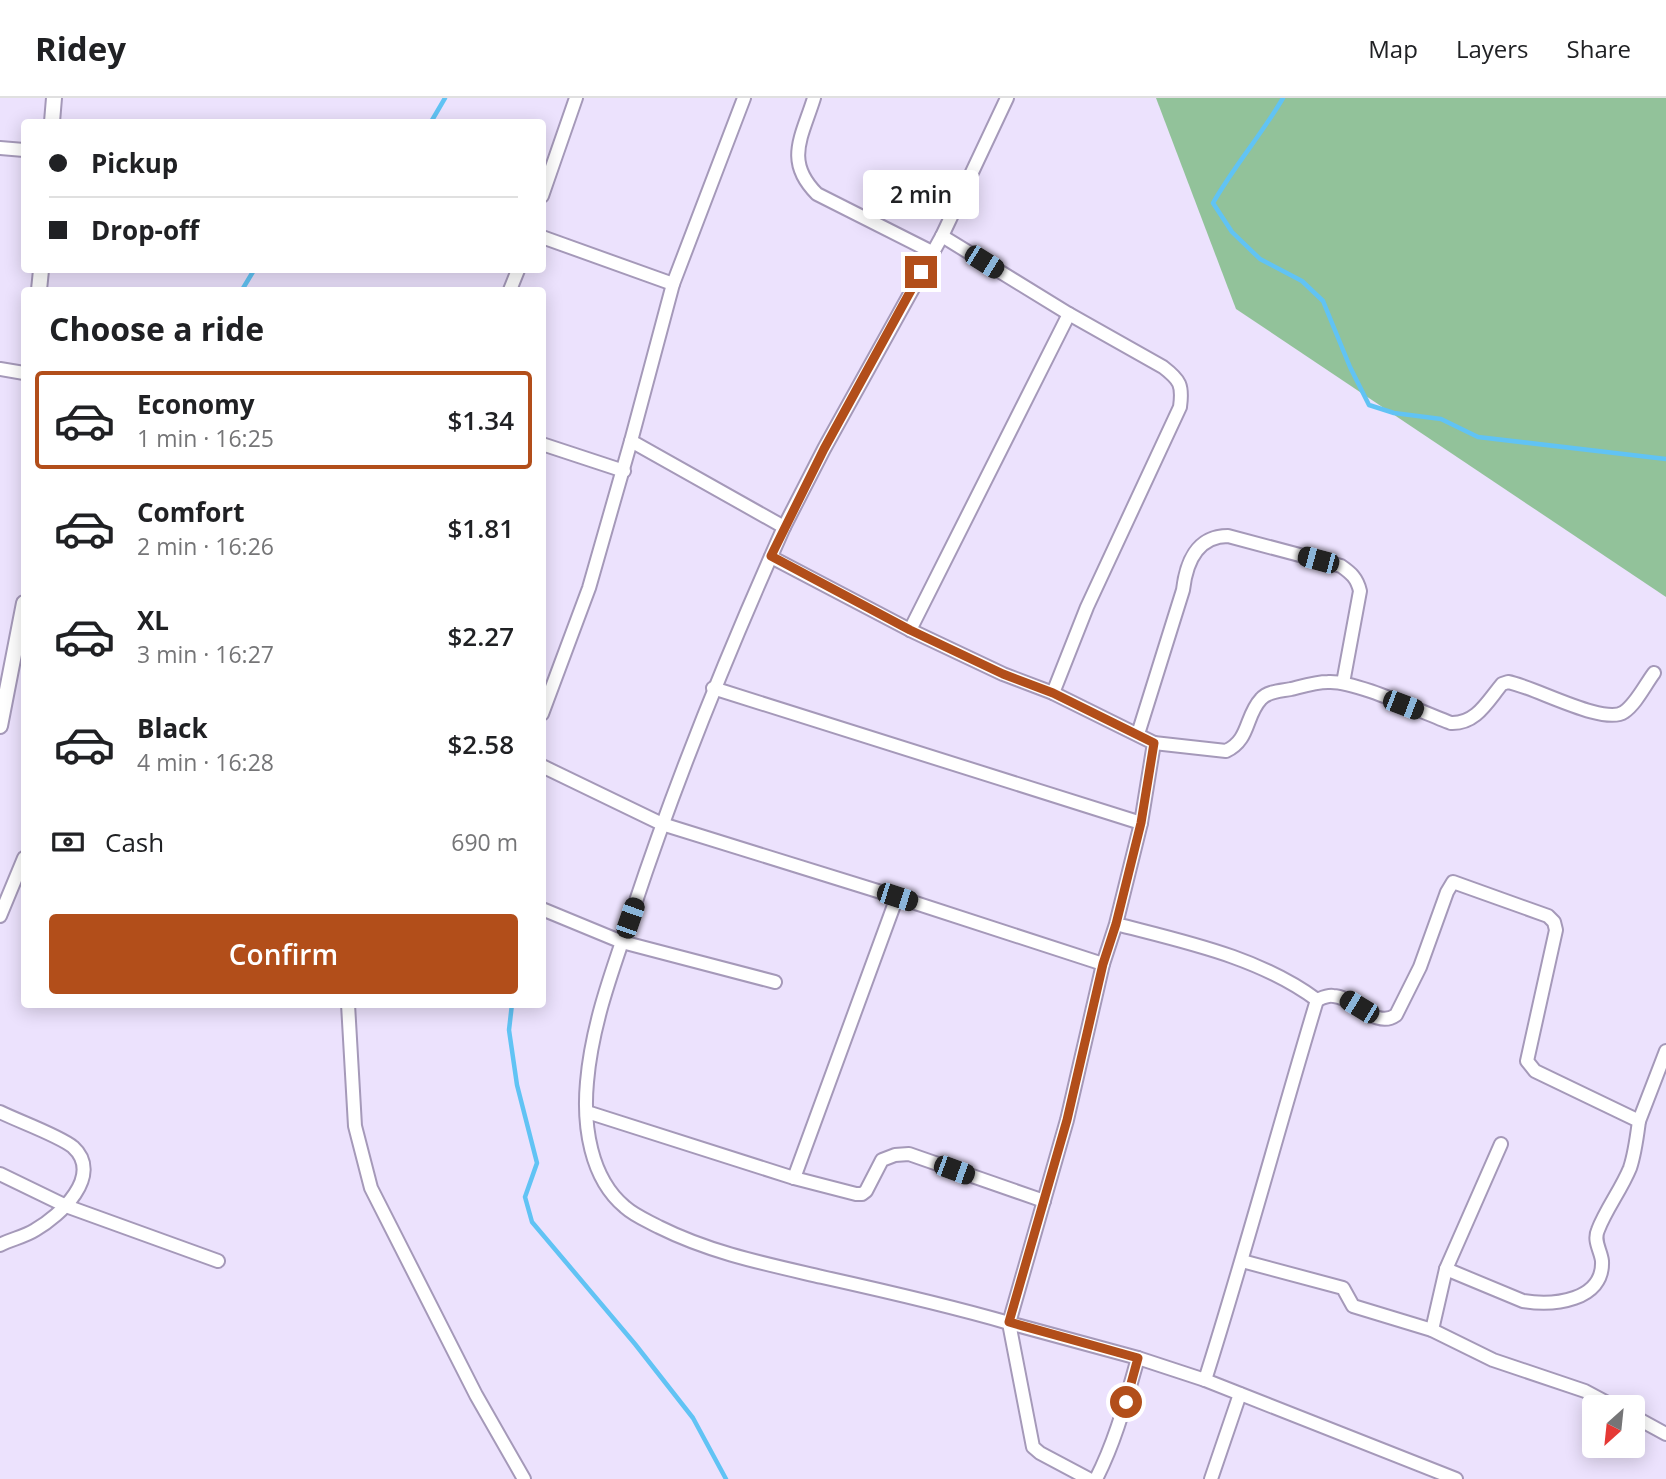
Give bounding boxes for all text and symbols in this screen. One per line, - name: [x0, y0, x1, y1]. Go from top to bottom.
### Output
- text: Ridey: [35, 26, 126, 71]
- text: Map: [1368, 32, 1418, 65]
- text: Layers: [1456, 32, 1529, 65]
- text: Share: [1567, 32, 1631, 65]
- text: Pickup: [91, 145, 178, 181]
- callout: 2 min: [863, 170, 979, 220]
- text: 2 min: [890, 178, 952, 210]
- text: Drop-off: [91, 212, 199, 248]
- car: [961, 242, 1008, 282]
- route end: [905, 256, 937, 288]
- text: Choose a ride: [49, 307, 264, 350]
- text: Economy: [137, 386, 255, 422]
- icon: car: [53, 389, 116, 452]
- text: $1.34: [447, 402, 514, 438]
- text: 1 min · 16:25: [137, 422, 274, 454]
- text: Comfort: [137, 494, 244, 530]
- icon: car: [53, 497, 116, 560]
- text: $1.81: [447, 510, 514, 546]
- text: 2 min · 16:26: [137, 530, 274, 562]
- car: [1295, 544, 1342, 576]
- text: XL: [137, 602, 169, 638]
- icon: car: [53, 605, 116, 668]
- text: $2.27: [447, 618, 514, 654]
- text: 3 min · 16:27: [137, 638, 274, 670]
- car: [1380, 688, 1427, 722]
- text: Black: [137, 710, 208, 746]
- icon: car: [53, 713, 116, 776]
- text: $2.58: [447, 726, 514, 762]
- text: 4 min · 16:28: [137, 746, 274, 778]
- icon: cash: [49, 823, 87, 861]
- text: Cash: [105, 824, 164, 860]
- text: 690 m: [451, 826, 518, 858]
- car: [874, 881, 921, 913]
- car: [614, 895, 647, 941]
- button: Confirm: [49, 914, 518, 994]
- car: [1336, 987, 1383, 1027]
- car: [931, 1153, 978, 1187]
- route start: [1110, 1386, 1142, 1418]
- north arrow: [1582, 1395, 1645, 1458]
- map controls: [1582, 1395, 1645, 1458]

